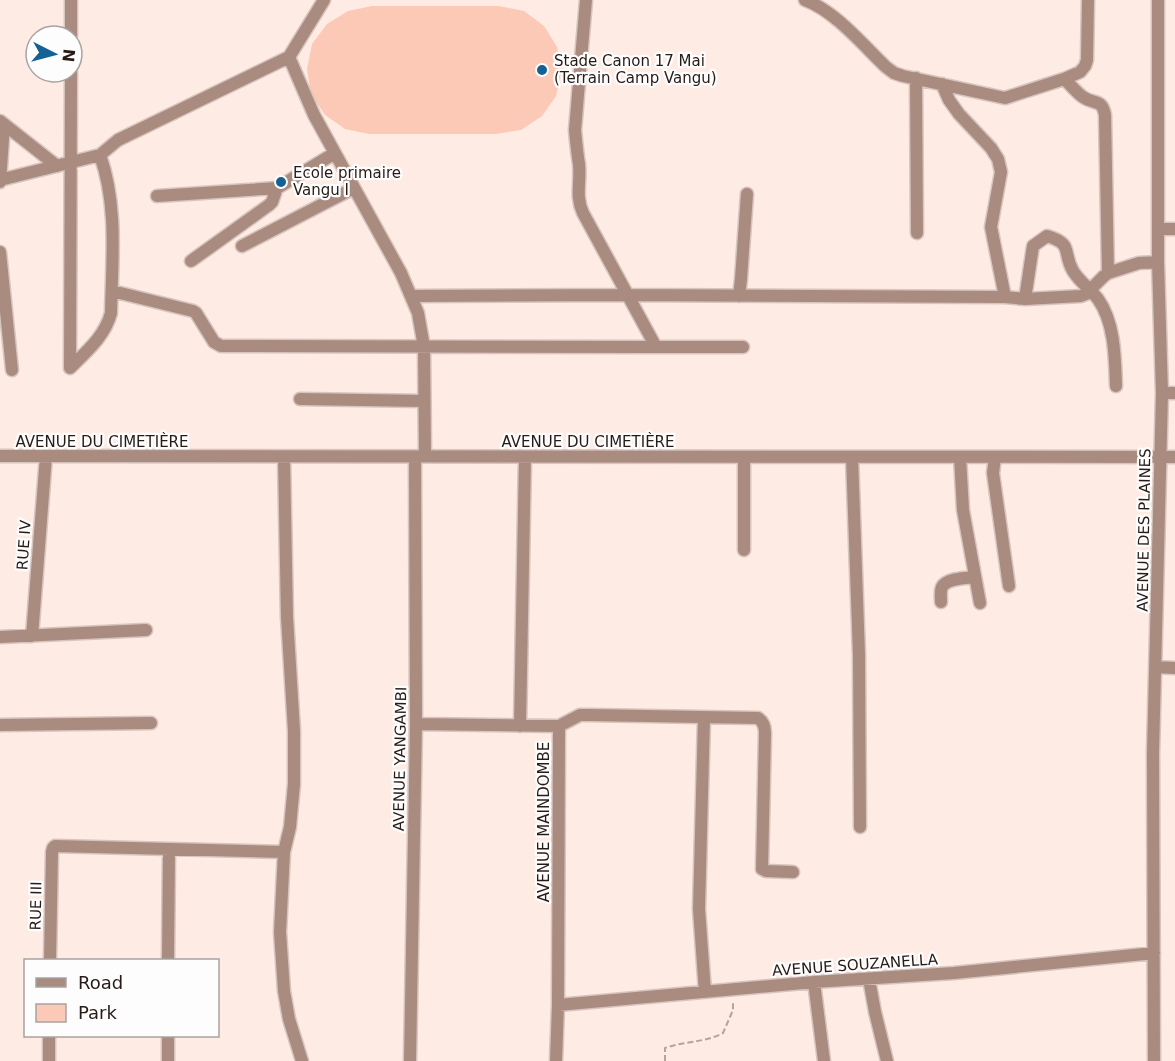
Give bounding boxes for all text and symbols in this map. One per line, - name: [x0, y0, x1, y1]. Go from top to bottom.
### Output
- north arrow: [24, 24, 84, 84]
- text: N: [58, 48, 79, 63]
- place label: Stade Canon 17 Mai (Terrain Camp Vangu): [554, 52, 717, 87]
- marker: Stade Canon 17 Mai (Terrain Camp Vangu): [535, 63, 549, 77]
- place label: Ecole primaire Vangu I: [293, 164, 401, 199]
- marker: Ecole primaire Vangu I: [274, 175, 288, 189]
- street label: AVENUE DU CIMETIÈRE: [15, 432, 189, 451]
- street label: AVENUE DU CIMETIÈRE: [501, 432, 675, 451]
- street label: AVENUE DES PLAINES: [1134, 448, 1154, 612]
- street label: RUE IV: [13, 519, 35, 571]
- street label: AVENUE YANGAMBI: [390, 687, 410, 831]
- street label: AVENUE MAINDOMBE: [535, 742, 553, 902]
- street label: RUE III: [27, 881, 45, 931]
- street label: AVENUE SOUZANELLA: [772, 950, 939, 980]
- legend: [24, 959, 219, 1037]
- text: Road: [78, 972, 123, 993]
- text: Park: [78, 1002, 117, 1023]

